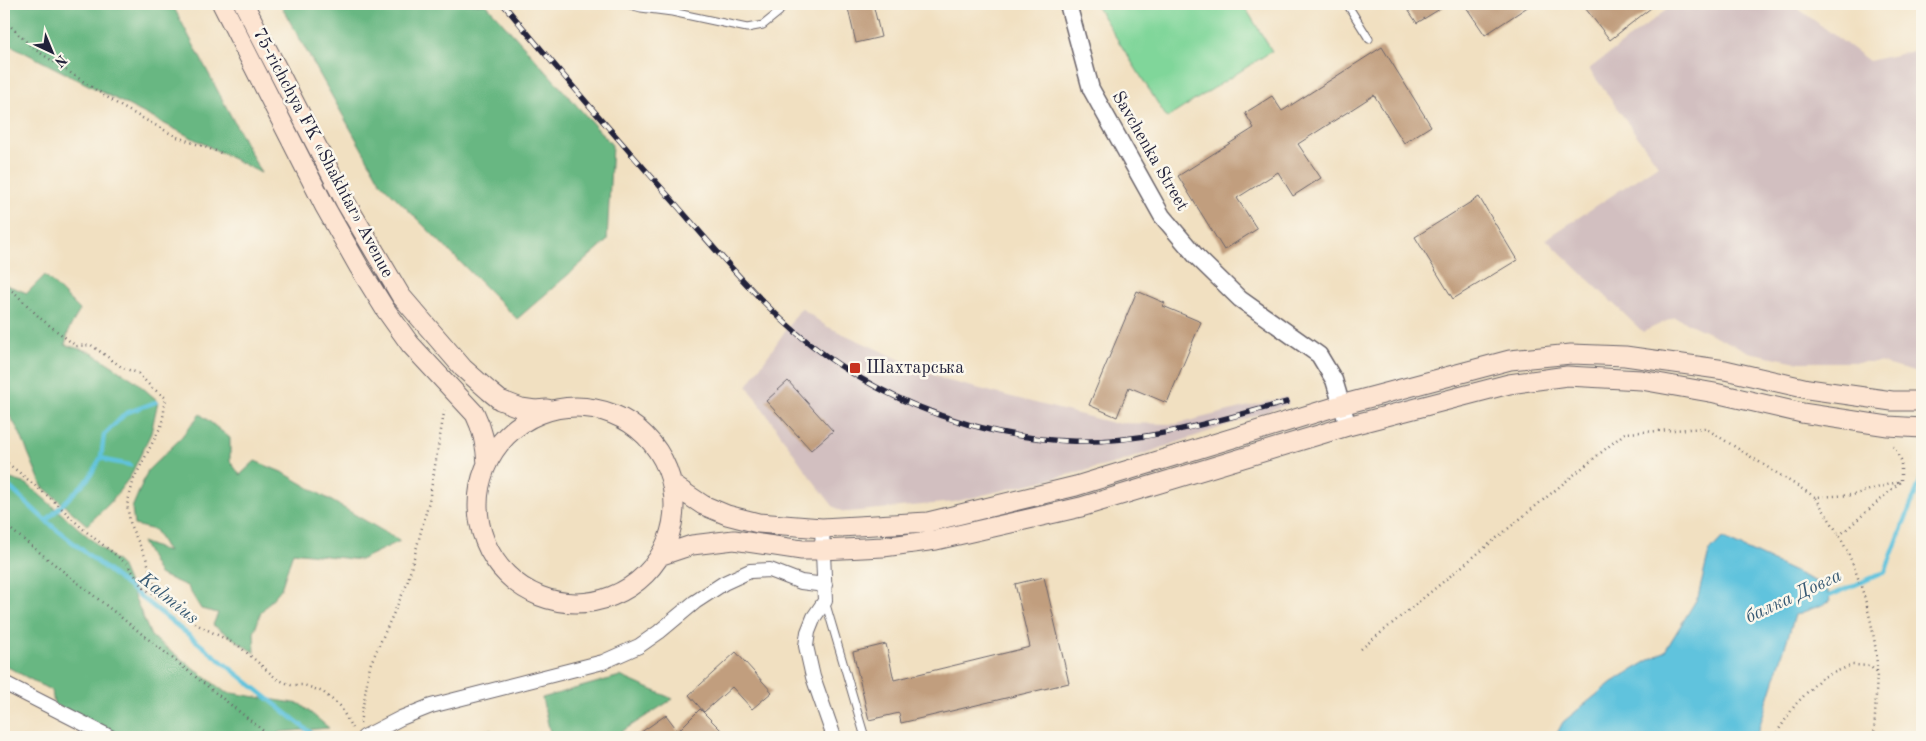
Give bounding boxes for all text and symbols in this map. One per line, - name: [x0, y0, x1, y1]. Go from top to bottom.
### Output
- street label: 75-richchya FK «Shakhtar» Avenue: [249, 25, 397, 281]
- north arrow: [28, 28, 78, 78]
- text: N: [51, 52, 69, 70]
- street label: Savchenka Street: [1109, 88, 1191, 214]
- place label: Шахтарська: [866, 359, 964, 377]
- marker: Шахтарська: [848, 361, 862, 375]
- water label: балка Довга: [1742, 566, 1845, 628]
- water label: Kalmius: [134, 569, 201, 629]

